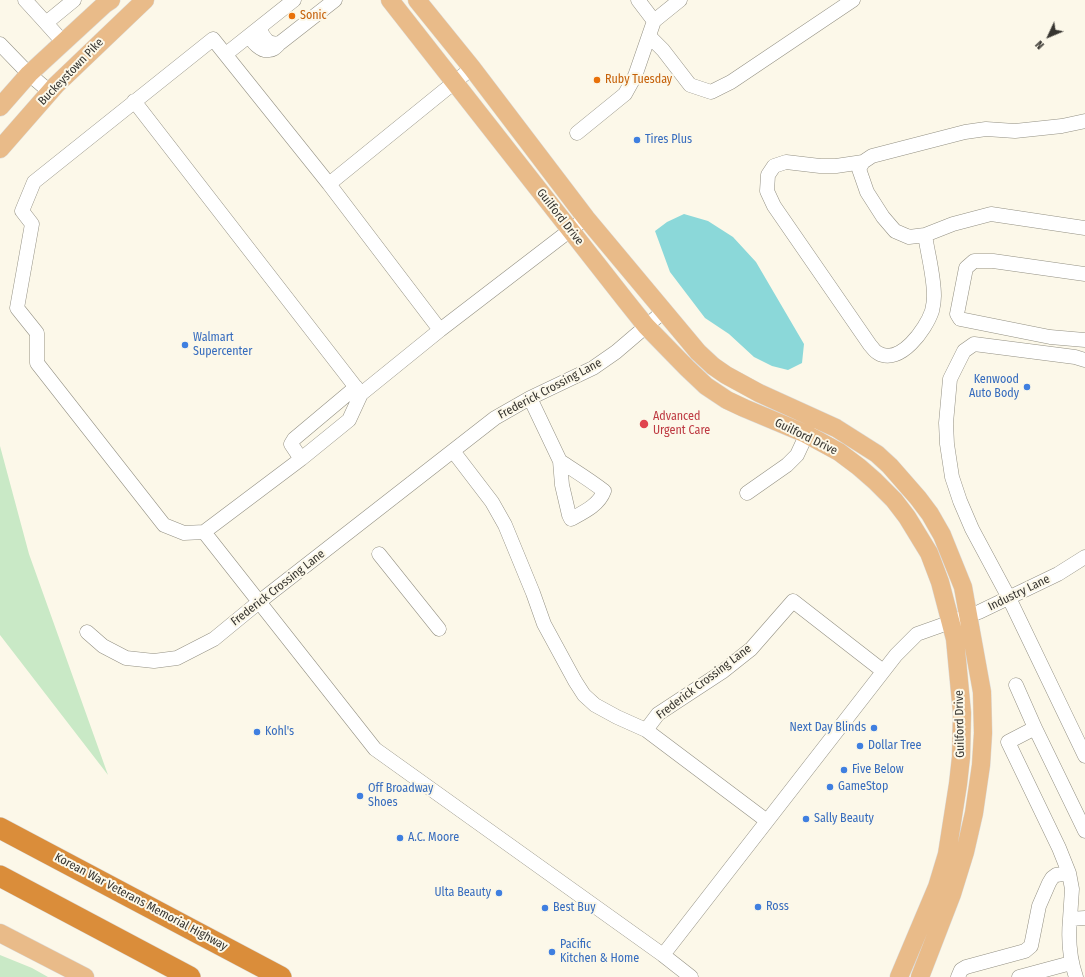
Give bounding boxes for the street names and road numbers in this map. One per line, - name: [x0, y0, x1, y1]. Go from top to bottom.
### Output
- street label: Buckeystown Pike: [35, 36, 107, 108]
- street label: Guilford Drive: [533, 186, 587, 248]
- street label: Frederick Crossing Lane: [496, 356, 604, 422]
- street label: Guilford Drive: [772, 416, 840, 458]
- street label: Frederick Crossing Lane: [228, 547, 328, 629]
- street label: Industry Lane: [986, 572, 1052, 614]
- street label: Frederick Crossing Lane: [654, 642, 754, 722]
- street label: Guilford Drive: [952, 690, 968, 758]
- street label: Korean War Veterans Memorial Highway: [52, 850, 230, 954]

